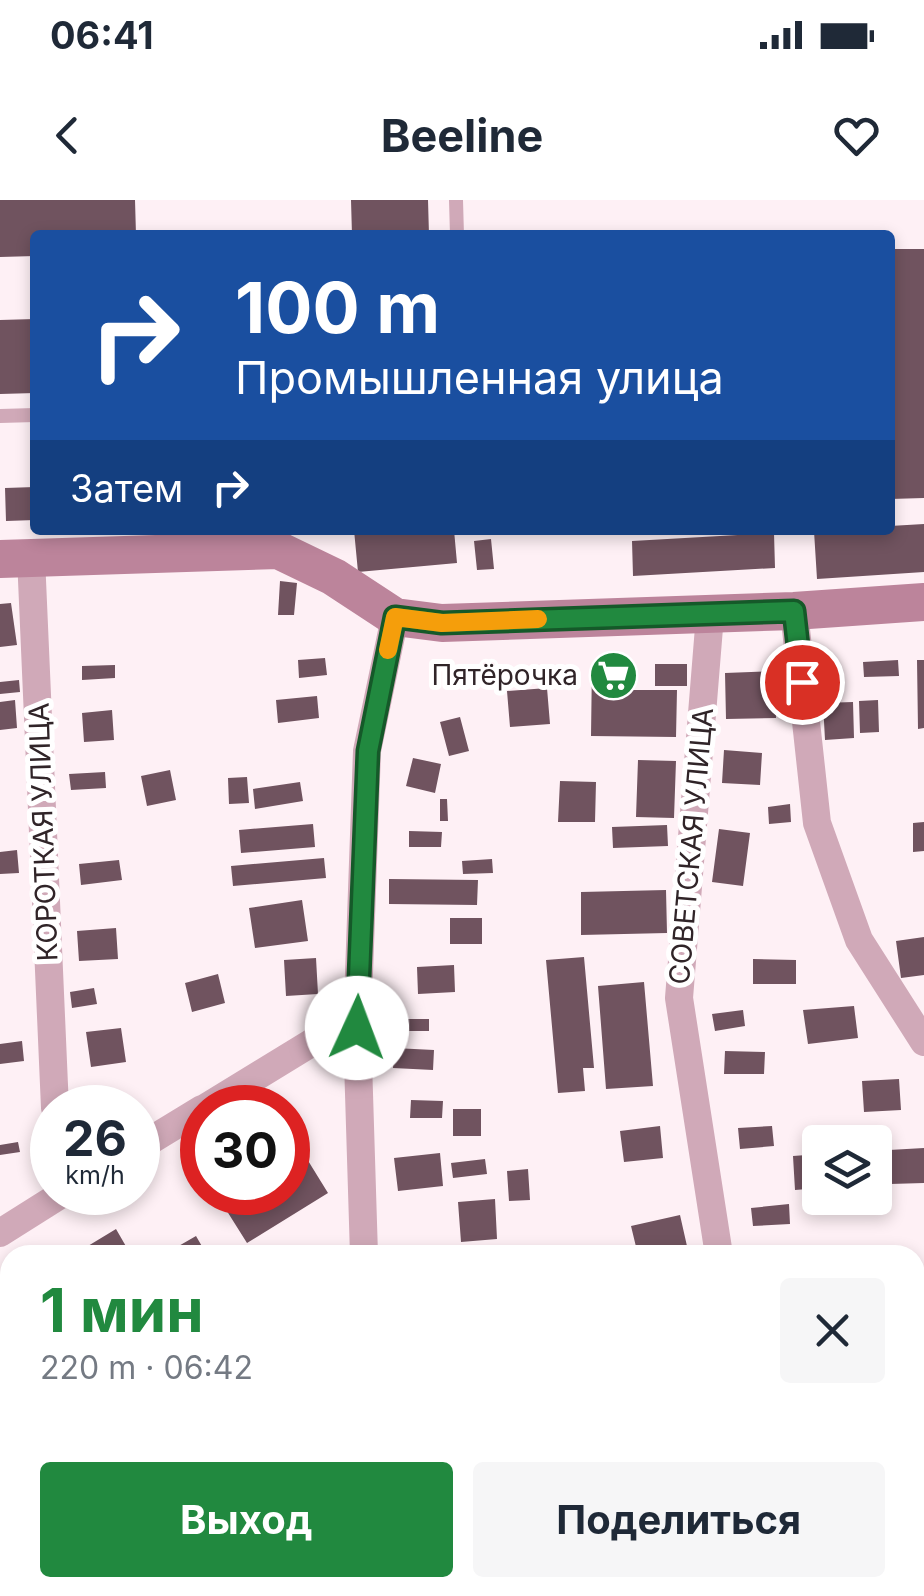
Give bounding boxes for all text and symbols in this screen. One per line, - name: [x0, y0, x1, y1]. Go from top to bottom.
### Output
- text: 06:41: [50, 12, 154, 58]
- icon: back: [40, 108, 95, 163]
- text: Beeline: [381, 108, 543, 163]
- icon: heart: [829, 108, 884, 163]
- text: 100 m: [235, 265, 440, 350]
- icon: right: [70, 270, 200, 400]
- text: Промышленная улица: [235, 350, 724, 405]
- icon: right: [203, 460, 258, 515]
- text: Затем: [70, 465, 183, 511]
- pin: [760, 640, 845, 725]
- supermarket icon: Пятёрочка: [587, 649, 639, 701]
- icon: arrive: [775, 655, 830, 710]
- place label: Пятёрочка: [431, 658, 578, 692]
- street label: КОРОТКАЯ УЛИЦА: [21, 702, 65, 962]
- street label: СОВЕТСКАЯ УЛИЦА: [662, 706, 720, 986]
- position arrow: [305, 976, 409, 1080]
- speed limit sign: 30: [180, 1085, 310, 1215]
- text: 26: [63, 1108, 127, 1168]
- map controls: [802, 1125, 892, 1215]
- button: layers: [802, 1125, 892, 1215]
- text: km/h: [65, 1160, 125, 1190]
- text: 1 мин: [40, 1274, 204, 1346]
- button: close: [780, 1278, 885, 1383]
- text: 220 m · 06:42: [40, 1348, 253, 1387]
- button: Выход: [40, 1462, 453, 1577]
- button: Поделиться: [473, 1462, 885, 1577]

